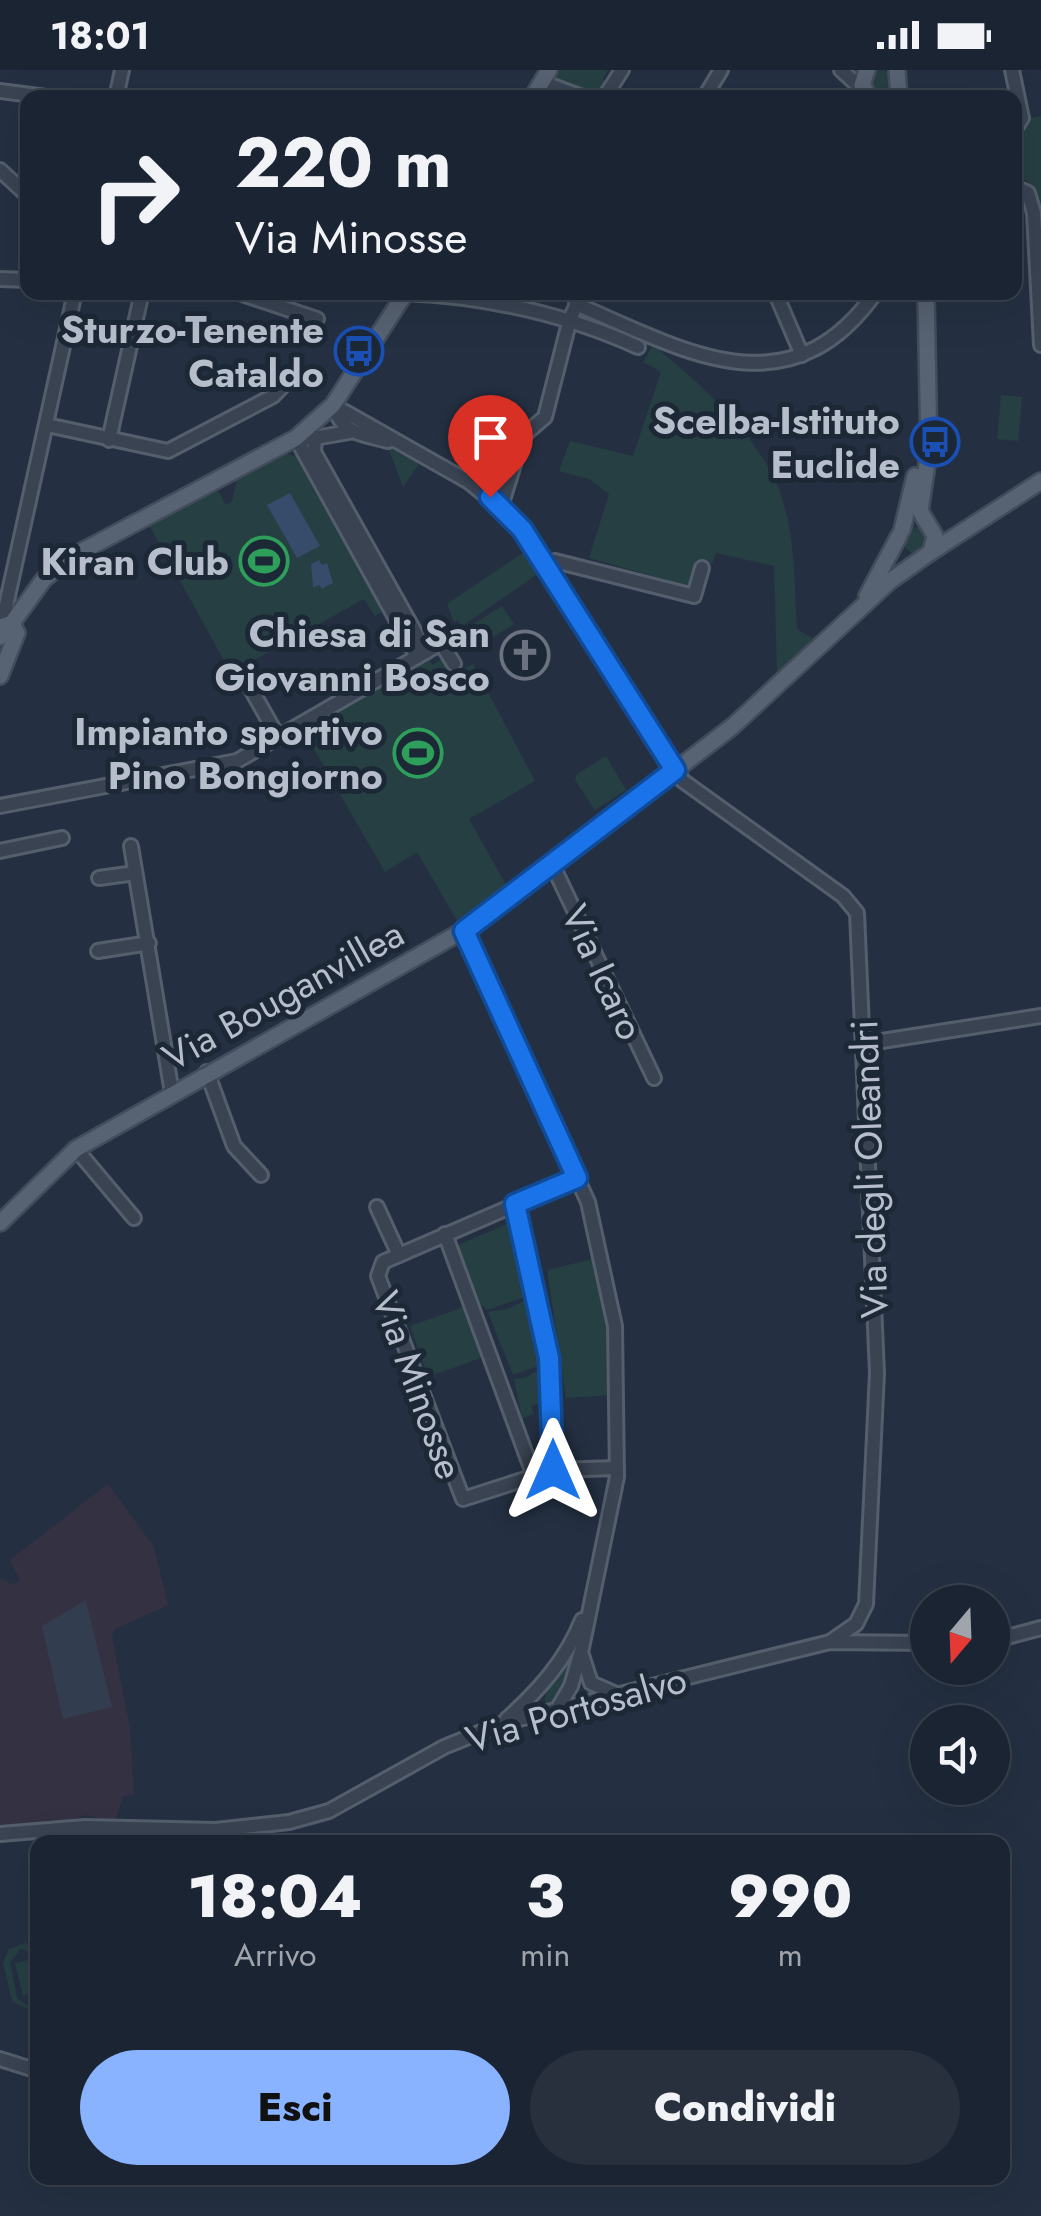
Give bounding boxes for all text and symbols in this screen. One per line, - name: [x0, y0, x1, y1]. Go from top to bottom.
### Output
- text: 18:01: [50, 8, 150, 63]
- text: 220 m: [235, 112, 452, 213]
- icon: right: [70, 130, 200, 260]
- text: Via Minosse: [235, 205, 467, 270]
- place label: Sturzo-Tenente Cataldo: [61, 302, 324, 401]
- bus stop icon: Sturzo-Tenente Cataldo: [333, 325, 385, 377]
- place label: Scelba-Istituto Euclide: [653, 393, 900, 492]
- pin: [448, 395, 533, 498]
- icon: arrive: [463, 410, 518, 465]
- bus stop icon: Scelba-Istituto Euclide: [909, 416, 961, 468]
- place label: Kiran Club: [40, 534, 229, 589]
- sports icon: Kiran Club: [238, 535, 290, 587]
- place label: Chiesa di San Giovanni Bosco: [214, 606, 490, 705]
- church icon: Chiesa di San Giovanni Bosco: [499, 629, 551, 681]
- place label: Impianto sportivo Pino Bongiorno: [74, 704, 383, 803]
- sports icon: Impianto sportivo Pino Bongiorno: [392, 727, 444, 779]
- street label: Via Icaro: [548, 895, 658, 1049]
- street label: Via Bouganvillea: [152, 906, 414, 1084]
- street label: Via degli Oleandri: [836, 1019, 902, 1319]
- street label: Via Minosse: [359, 1283, 477, 1487]
- position arrow: [501, 1418, 605, 1522]
- north arrow: [910, 1585, 1010, 1685]
- map controls: [910, 1585, 1010, 1805]
- street label: Via Portosalvo: [459, 1651, 693, 1767]
- button: sound: [910, 1705, 1010, 1805]
- text: 18:04: [188, 1853, 363, 1940]
- text: 3: [526, 1853, 565, 1940]
- text: 990: [728, 1853, 852, 1940]
- text: Arrivo: [234, 1932, 316, 1978]
- text: min: [520, 1932, 570, 1978]
- text: m: [778, 1932, 803, 1978]
- button: Esci: [80, 2050, 510, 2165]
- button: Condividi: [530, 2050, 960, 2165]

